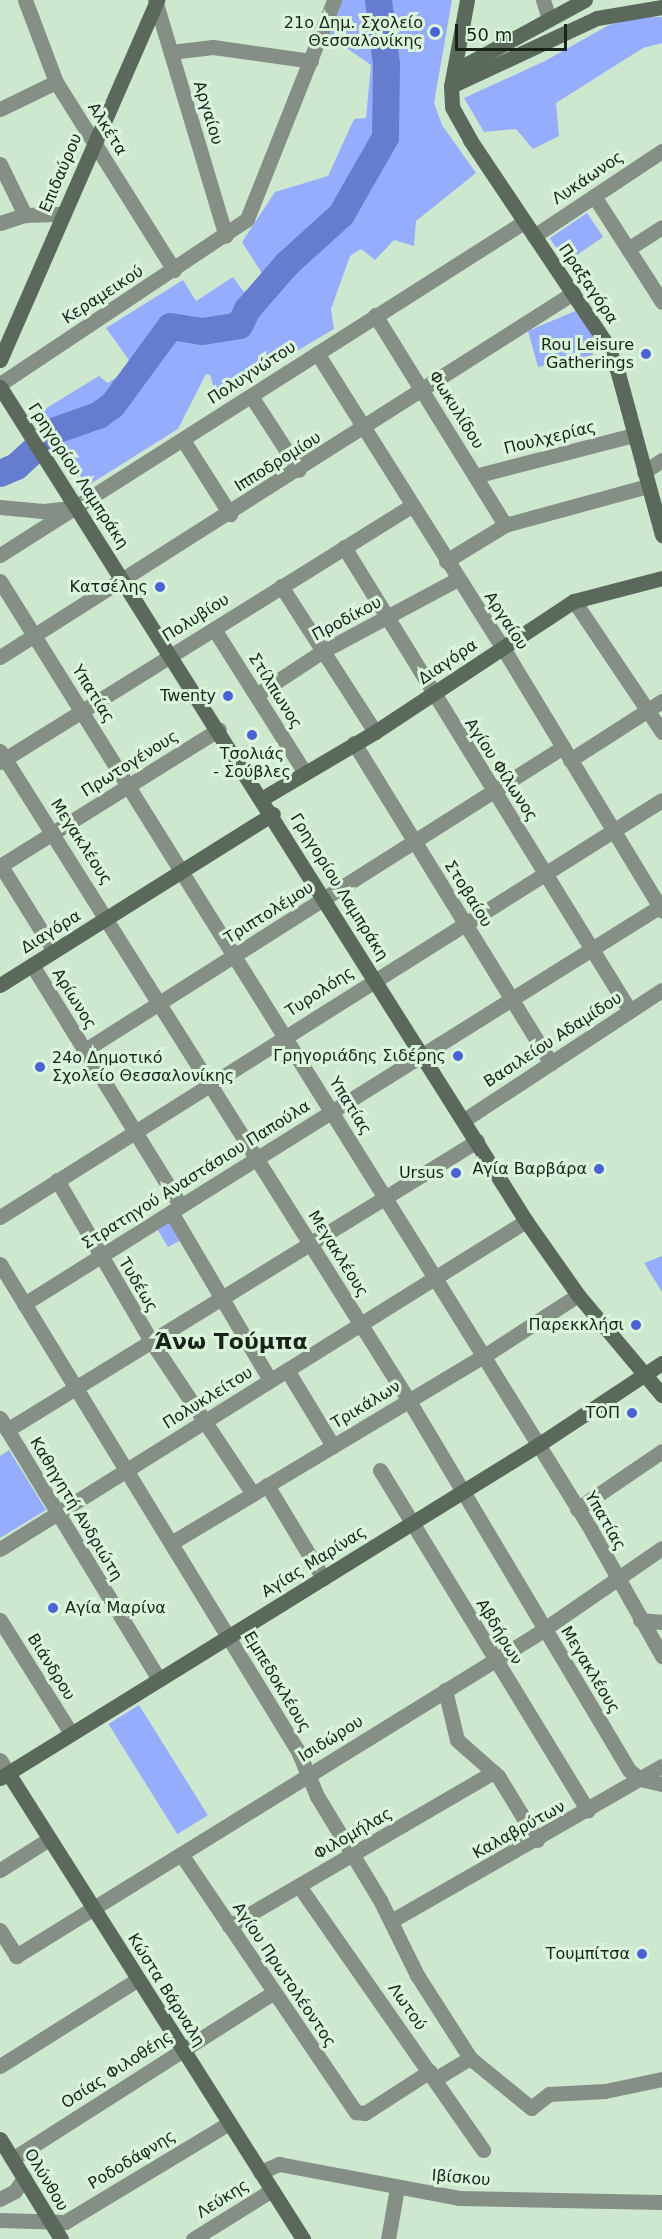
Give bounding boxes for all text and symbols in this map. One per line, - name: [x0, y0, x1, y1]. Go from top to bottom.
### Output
- scale bar: [458, 12, 570, 50]
- place label: 21ο Δημ. Σχολείο Θεσσαλονίκης: [284, 13, 423, 51]
- text: 50 m: [466, 24, 512, 45]
- marker: 21ο Δημ. Σχολείο Θεσσαλονίκης: [428, 25, 442, 39]
- street label: Αργαίου: [189, 79, 227, 147]
- street label: Αλκέτα: [83, 99, 131, 159]
- street label: Επιδαύρου: [36, 131, 86, 215]
- street label: Λυκάωνος: [549, 147, 627, 209]
- street label: Πραξαγόρα: [554, 240, 622, 328]
- street label: Κεραμεικού: [59, 262, 147, 328]
- place label: Rou Leisure Gatherings: [541, 335, 634, 373]
- street label: Πολυγνώτου: [204, 337, 300, 409]
- marker: Rou Leisure Gatherings: [639, 347, 653, 361]
- street label: Φωκυλίδου: [424, 367, 488, 453]
- street label: Γρηγορίου Λαμπράκη: [24, 400, 132, 552]
- street label: Πουλχερίας: [502, 417, 598, 459]
- street label: Ιπποδρομίου: [231, 428, 325, 496]
- place label: Κατσέλης: [70, 577, 148, 597]
- marker: Κατσέλης: [153, 580, 167, 594]
- street label: Αργαίου: [480, 588, 532, 654]
- street label: Πολυβίου: [159, 590, 233, 646]
- street label: Προδίκου: [309, 593, 385, 645]
- street label: Διαγόρα: [415, 635, 481, 689]
- street label: Στίλπωνος: [244, 650, 306, 732]
- street label: Υπατίας: [68, 661, 118, 727]
- place label: Twenty: [160, 686, 216, 706]
- marker: Twenty: [221, 689, 235, 703]
- street label: Αγίου Φίλωνος: [461, 715, 541, 825]
- street label: Πρωτογένους: [78, 727, 182, 801]
- marker: Τσολιάς - Σούβλες: [245, 728, 259, 742]
- place label: Τσολιάς - Σούβλες: [213, 744, 291, 782]
- street label: Μεγακλέους: [46, 795, 116, 889]
- street label: Γρηγορίου Λαμπράκη: [286, 810, 392, 964]
- street label: Στοβαίου: [440, 857, 496, 931]
- street label: Τριπτολέμου: [221, 878, 317, 948]
- street label: Διαγόρα: [18, 906, 84, 958]
- street label: Τυρολόης: [282, 963, 358, 1021]
- street label: Αρίωνος: [48, 965, 100, 1033]
- street label: Βασιλείου Αδαμίδου: [480, 988, 626, 1092]
- place label: Γρηγοριάδης Σιδέρης: [273, 1046, 446, 1066]
- place label: 24ο Δημοτικό Σχολείο Θεσσαλονίκης: [52, 1048, 234, 1086]
- marker: Γρηγοριάδης Σιδέρης: [451, 1049, 465, 1063]
- marker: 24ο Δημοτικό Σχολείο Θεσσαλονίκης: [33, 1060, 47, 1074]
- street label: Υπατίας: [325, 1073, 375, 1139]
- street label: Στρατηγού Αναστάσιου Παπούλα: [78, 1097, 314, 1253]
- place label: Αγία Βαρβάρα: [472, 1159, 587, 1179]
- marker: Αγία Βαρβάρα: [592, 1162, 606, 1176]
- place label: Ursus: [399, 1163, 444, 1183]
- marker: Ursus: [449, 1166, 463, 1180]
- street label: Μεγακλέους: [304, 1207, 372, 1301]
- street label: Τυδέως: [114, 1254, 162, 1316]
- place label: Παρεκκλήσι: [529, 1315, 624, 1335]
- marker: Παρεκκλήσι: [629, 1318, 643, 1332]
- district label: Άνω Τούμπα: [155, 1329, 307, 1355]
- street label: Πολυκλείτου: [160, 1363, 256, 1433]
- street label: Τρικάλων: [328, 1377, 404, 1433]
- place label: ΤΟΠ: [586, 1403, 620, 1423]
- marker: ΤΟΠ: [625, 1406, 639, 1420]
- street label: Καθηγητή Ανδριώτη: [26, 1434, 126, 1584]
- street label: Υπατίας: [580, 1488, 630, 1554]
- street label: Αγίας Μαρίνας: [258, 1522, 370, 1602]
- street label: Αβδήρων: [472, 1596, 526, 1668]
- place label: Αγία Μαρίνα: [65, 1598, 166, 1618]
- marker: Αγία Μαρίνα: [46, 1601, 60, 1615]
- street label: Μεγακλέους: [556, 1623, 624, 1717]
- street label: Εμπεδοκλέους: [239, 1628, 315, 1736]
- street label: Βιάνδρου: [23, 1630, 79, 1704]
- street label: Ισιδώρου: [295, 1712, 367, 1766]
- street label: Καλαβρύτων: [469, 1797, 569, 1863]
- street label: Φιλομήλας: [311, 1804, 395, 1864]
- street label: Αγίου Πρωτολέοντος: [228, 1899, 340, 2051]
- street label: Κώστα Βάρναλη: [123, 1930, 209, 2050]
- place label: Τουμπίτσα: [546, 1944, 630, 1964]
- marker: Τουμπίτσα: [635, 1947, 649, 1961]
- street label: Λωτού: [384, 1980, 430, 2034]
- street label: Οσίας Φιλοθέης: [58, 2027, 176, 2113]
- street label: Ροδοδάφνης: [85, 2126, 179, 2194]
- street label: Ολύνθου: [20, 2145, 72, 2215]
- street label: Ιβίσκου: [431, 2166, 491, 2190]
- street label: Λεύκης: [193, 2176, 253, 2222]

